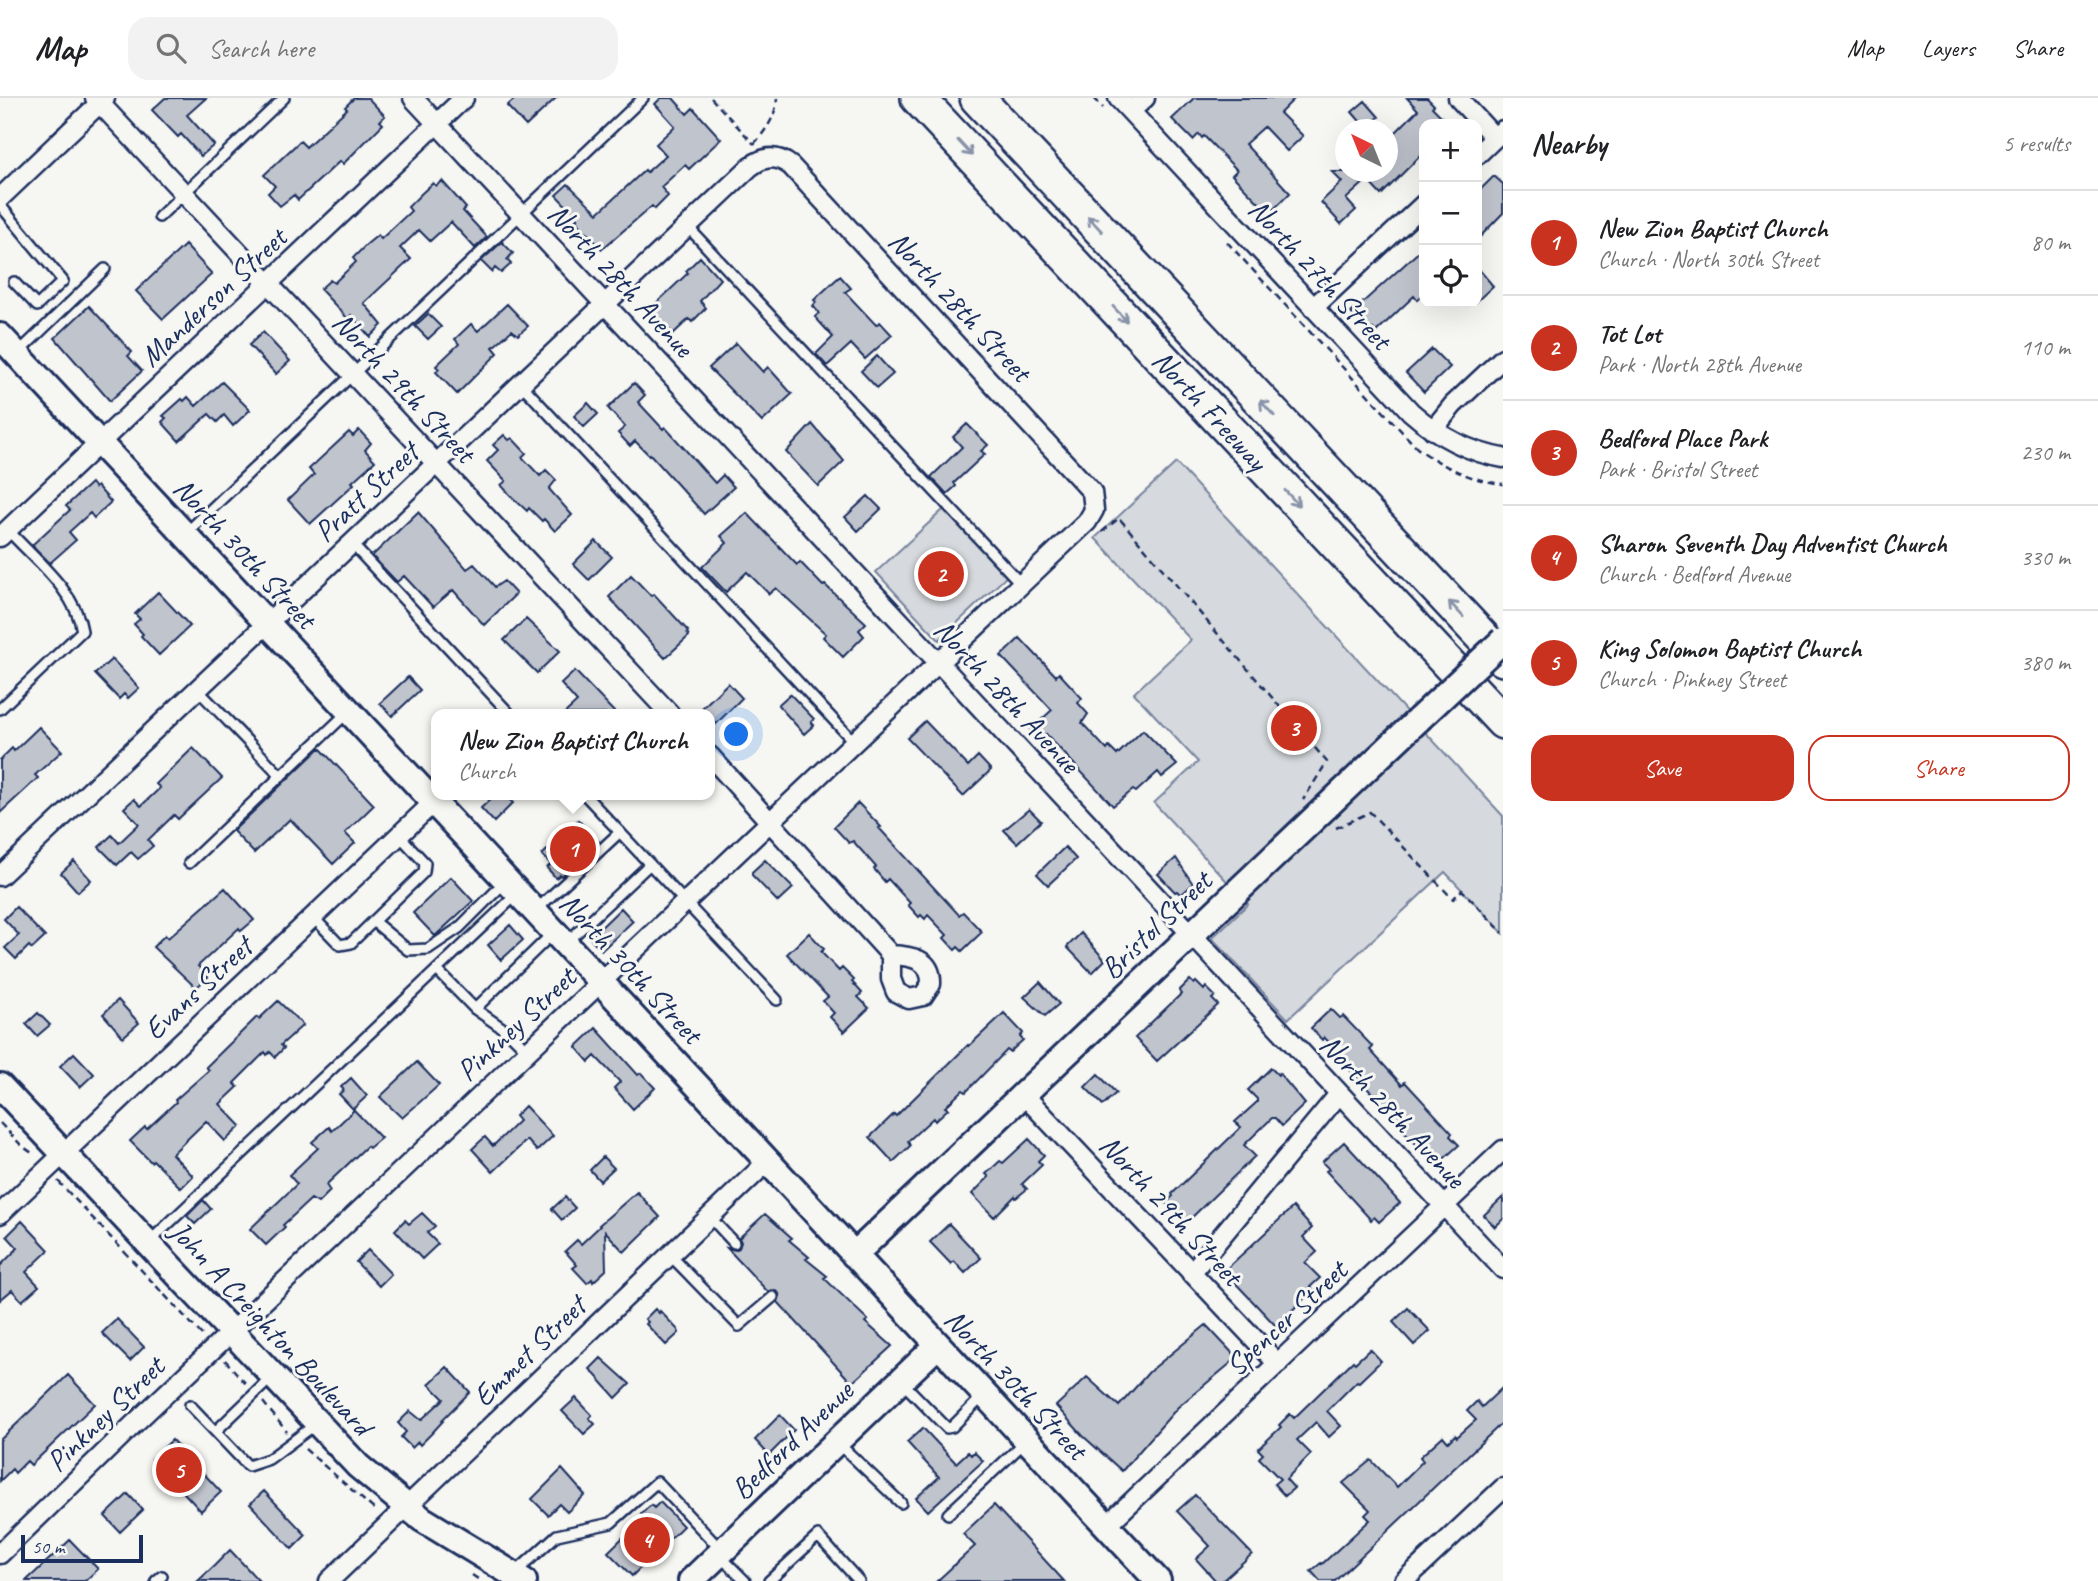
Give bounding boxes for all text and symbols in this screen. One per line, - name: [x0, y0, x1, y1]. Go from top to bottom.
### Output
- search box: [128, 17, 618, 80]
- text: Map: [35, 27, 86, 69]
- icon: search: [152, 29, 190, 67]
- text: Search here: [208, 32, 314, 65]
- text: Map: [1847, 33, 1884, 63]
- text: Layers: [1922, 33, 1975, 63]
- text: Share: [2013, 33, 2063, 63]
- north arrow: [1335, 119, 1398, 182]
- map controls: [1419, 119, 1482, 308]
- button: +: [1419, 119, 1482, 182]
- text: Nearby: [1531, 125, 1607, 163]
- text: 5 results: [2003, 129, 2070, 158]
- one-way arrow: [956, 139, 973, 156]
- button: −: [1419, 182, 1482, 245]
- street label: North 27th Street: [1240, 191, 1402, 360]
- street label: North 28th Avenue: [540, 195, 704, 367]
- text: New Zion Baptist Church: [1598, 212, 1828, 245]
- one-way arrow: [1086, 216, 1103, 233]
- street label: Manderson Street: [132, 217, 297, 375]
- street label: North 28th Street: [880, 223, 1042, 392]
- text: 1: [1549, 228, 1559, 257]
- text: 80 m: [2031, 228, 2070, 257]
- button: locate: [1419, 245, 1482, 308]
- text: Church · North 30th Street: [1598, 245, 1819, 274]
- street label: North 29th Street: [324, 304, 486, 473]
- one-way arrow: [1111, 305, 1128, 322]
- text: Tot Lot: [1598, 317, 1661, 350]
- text: 2: [1549, 333, 1559, 362]
- text: 110 m: [2021, 333, 2070, 362]
- street label: North Freeway: [1144, 341, 1278, 481]
- text: Park · North 28th Avenue: [1598, 350, 1801, 379]
- one-way arrow: [1258, 400, 1275, 417]
- text: Bedford Place Park: [1598, 422, 1767, 455]
- street label: Pratt Street: [306, 431, 429, 550]
- text: 3: [1549, 438, 1559, 467]
- text: 230 m: [2021, 438, 2070, 467]
- text: Park · Bristol Street: [1598, 455, 1757, 484]
- street label: North 30th Street: [165, 470, 327, 639]
- one-way arrow: [1284, 489, 1301, 506]
- text: Sharon Seventh Day Adventist Church: [1598, 527, 1947, 560]
- text: 4: [1549, 543, 1559, 572]
- text: 330 m: [2021, 543, 2070, 572]
- pin: 2: [918, 548, 964, 600]
- text: Church · Bedford Avenue: [1598, 560, 1790, 589]
- one-way arrow: [1448, 601, 1465, 618]
- street label: North 28th Avenue: [926, 611, 1090, 783]
- text: King Solomon Baptist Church: [1598, 632, 1861, 665]
- text: 5: [1549, 648, 1559, 677]
- text: 380 m: [2021, 648, 2070, 677]
- text: Church · Pinkney Street: [1598, 665, 1786, 694]
- pin: 3: [1271, 702, 1317, 754]
- popup: [431, 709, 715, 800]
- your location: [719, 717, 753, 751]
- text: New Zion Baptist Church: [458, 724, 688, 757]
- button: Save: [1531, 735, 1794, 801]
- button: Share: [1808, 735, 2070, 801]
- text: Church: [458, 757, 516, 786]
- pin: 1: [550, 823, 596, 875]
- street label: Bristol Street: [1092, 861, 1222, 987]
- street label: North 30th Street: [551, 885, 713, 1054]
- street label: Evans Street: [136, 925, 263, 1048]
- street label: Pinkney Street: [448, 957, 586, 1089]
- street label: North 28th Avenue: [1312, 1026, 1476, 1198]
- street label: North 29th Street: [1091, 1127, 1253, 1296]
- street label: John A Creighton Boulevard: [160, 1211, 383, 1446]
- street label: Spencer Street: [1217, 1250, 1357, 1384]
- street label: Emmet Street: [464, 1285, 597, 1414]
- street label: North 30th Street: [936, 1301, 1098, 1470]
- street label: Pinkney Street: [38, 1346, 174, 1480]
- street label: Bedford Avenue: [723, 1371, 863, 1508]
- pin: 5: [156, 1444, 202, 1496]
- pin: 4: [624, 1514, 670, 1566]
- scale bar: [21, 1532, 144, 1564]
- text: 50 m: [32, 1535, 64, 1559]

